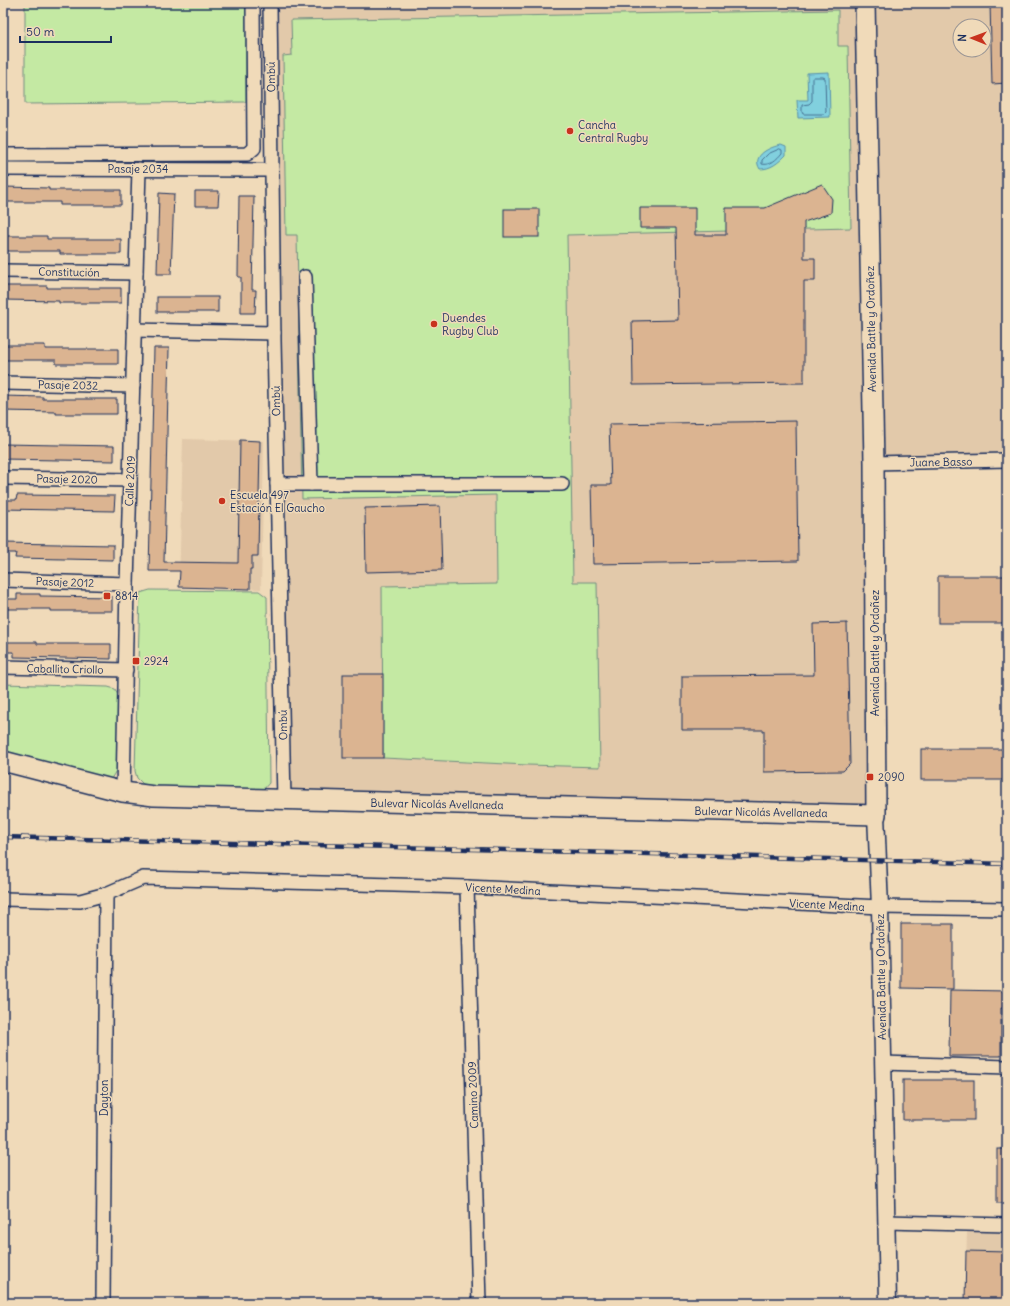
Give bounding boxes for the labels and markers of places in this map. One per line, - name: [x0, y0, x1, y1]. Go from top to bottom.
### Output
- place label: Cancha Central Rugby: [578, 118, 648, 145]
- marker: Cancha Central Rugby: [565, 126, 575, 136]
- place label: Duendes Rugby Club: [442, 311, 499, 338]
- marker: Duendes Rugby Club: [429, 319, 439, 329]
- place label: Escuela 497 Estación El Gaucho: [230, 488, 325, 515]
- marker: Escuela 497 Estación El Gaucho: [217, 496, 227, 506]
- place label: 8814: [115, 589, 138, 603]
- marker: 8814: [102, 591, 112, 601]
- place label: 2924: [144, 654, 169, 668]
- marker: 2924: [131, 656, 141, 666]
- place label: 2090: [878, 770, 905, 784]
- marker: 2090: [865, 772, 875, 782]

